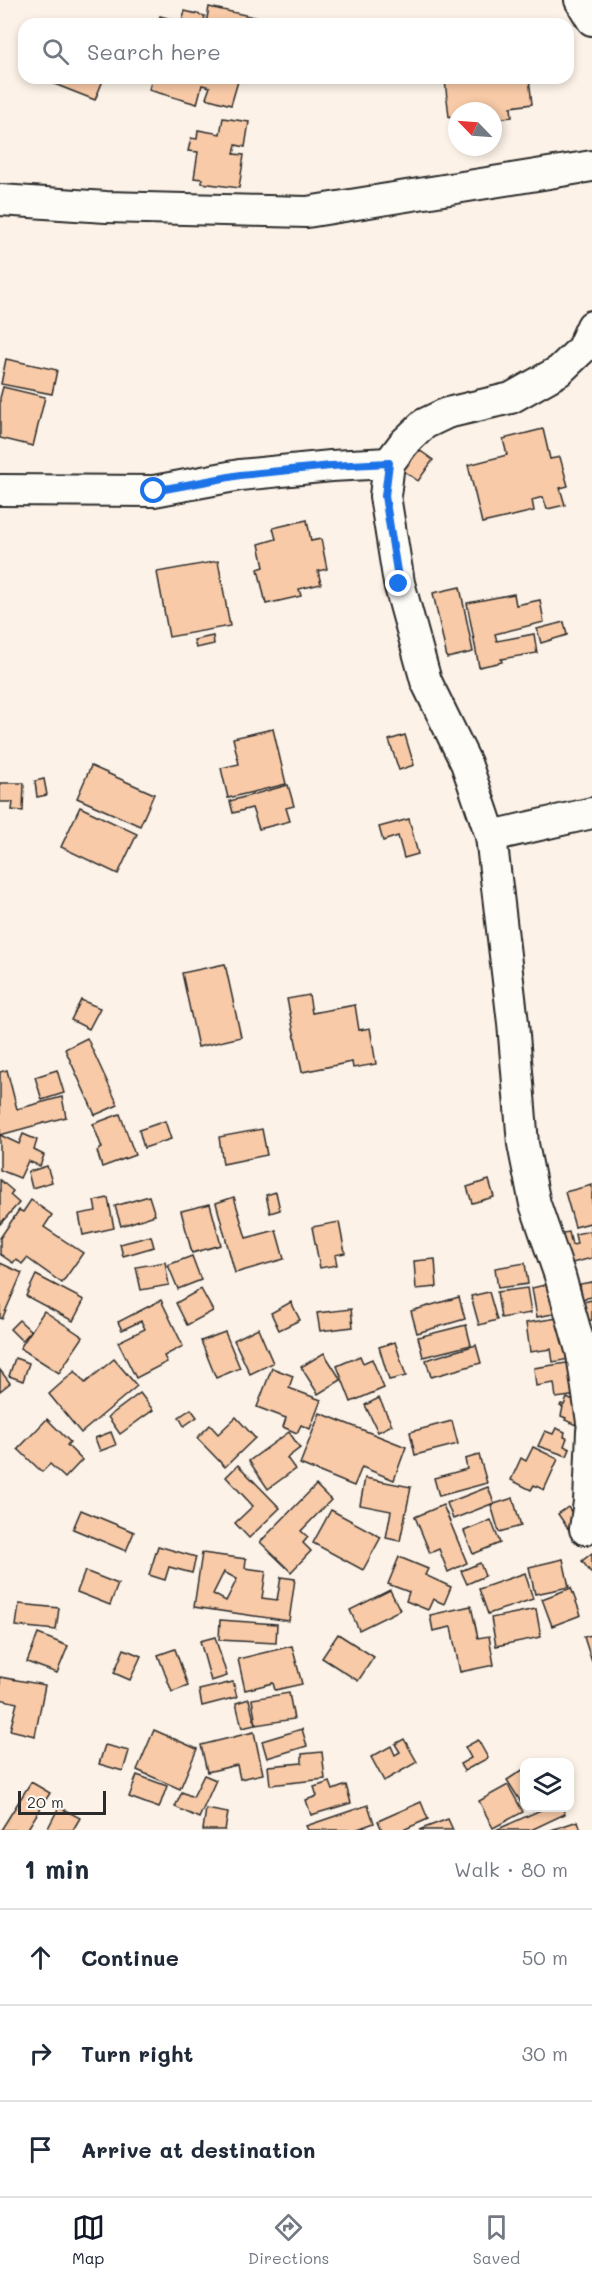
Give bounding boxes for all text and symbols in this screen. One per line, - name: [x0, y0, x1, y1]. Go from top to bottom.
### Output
- search box: [18, 18, 574, 84]
- icon: search: [39, 35, 72, 68]
- text: Search here: [87, 37, 221, 66]
- north arrow: [448, 102, 502, 156]
- route start: [140, 477, 166, 503]
- route end: [385, 570, 411, 596]
- map controls: [520, 1758, 574, 1812]
- button: layers: [520, 1758, 574, 1812]
- scale bar: [18, 1788, 106, 1816]
- text: 20 m: [27, 1791, 64, 1812]
- text: 1 min: [24, 1852, 89, 1886]
- text: Walk · 80 m: [454, 1856, 568, 1882]
- icon: ahead: [24, 1941, 57, 1974]
- text: Continue: [81, 1943, 179, 1972]
- text: 50 m: [522, 1944, 568, 1970]
- icon: right: [24, 2037, 57, 2070]
- text: Turn right: [81, 2039, 193, 2068]
- text: 30 m: [522, 2040, 568, 2066]
- icon: arrive: [24, 2133, 57, 2166]
- text: Arrive at destination: [81, 2135, 316, 2164]
- tab: Map: [72, 2211, 105, 2268]
- tab: Directions: [248, 2211, 329, 2268]
- tab: Saved: [473, 2211, 520, 2268]

